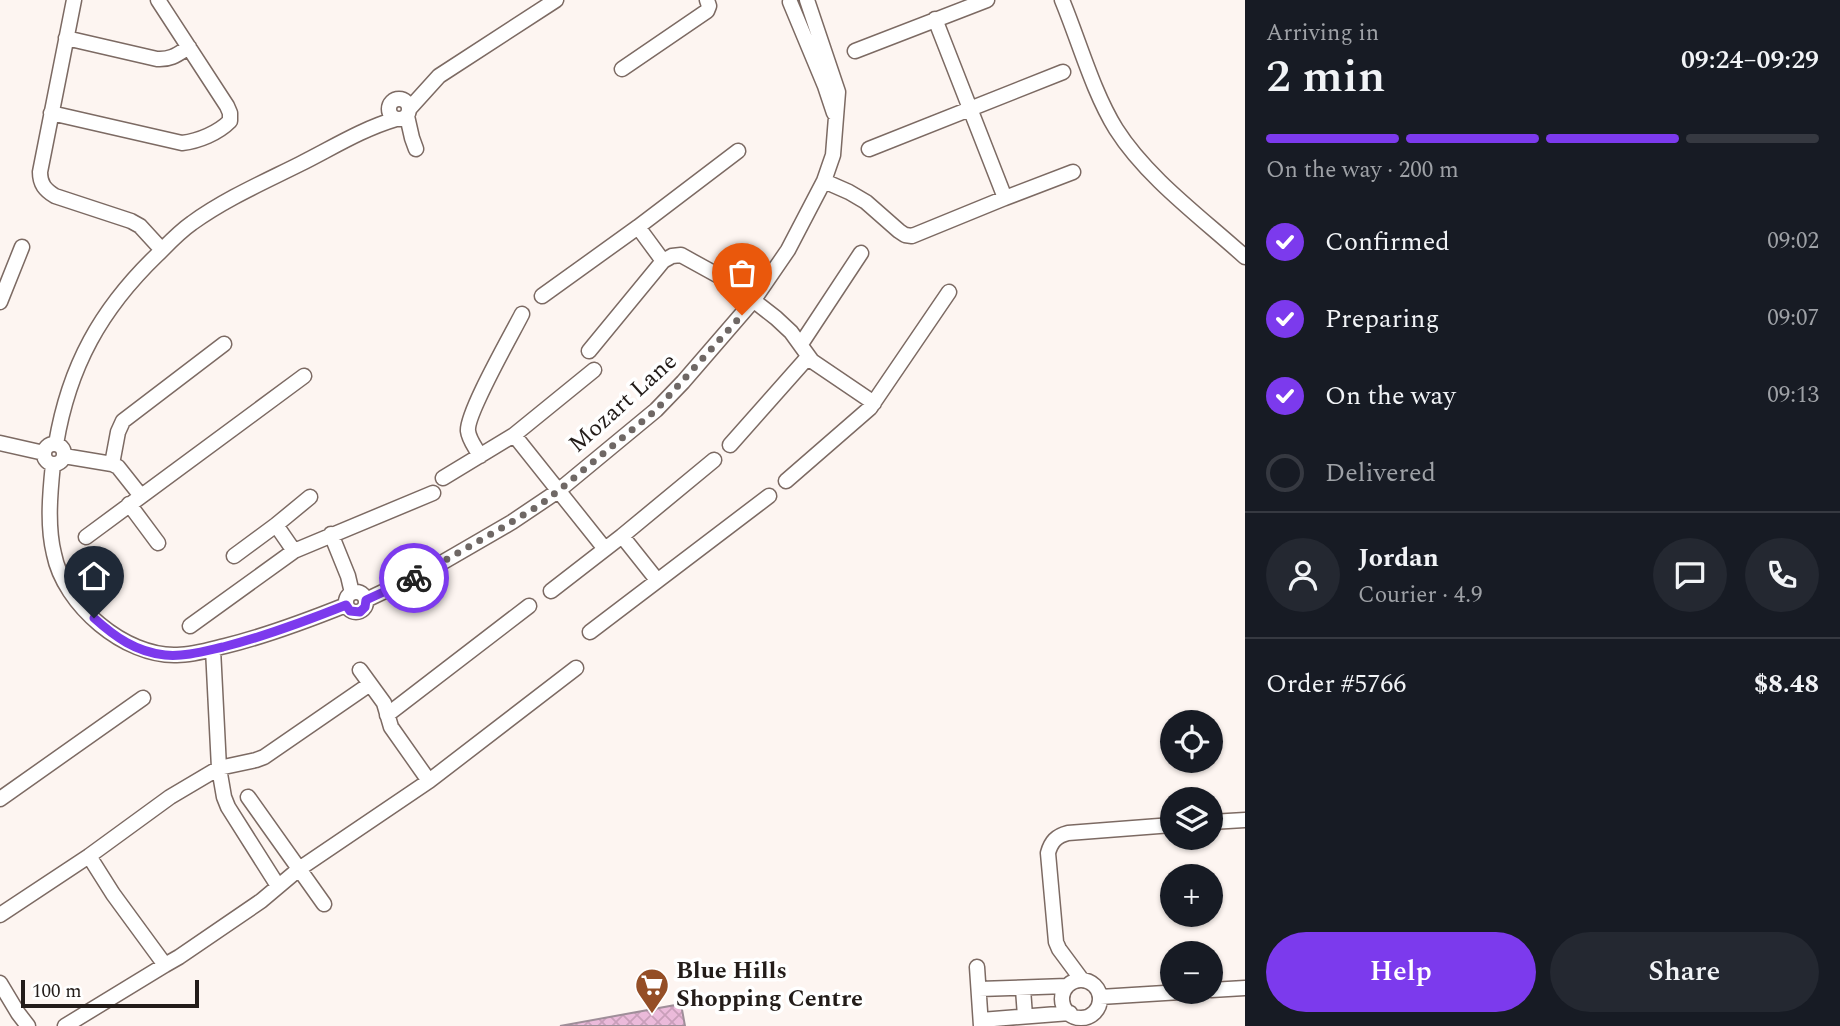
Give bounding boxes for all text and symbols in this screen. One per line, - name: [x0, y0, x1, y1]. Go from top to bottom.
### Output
- text: Arriving in: [1266, 16, 1379, 51]
- text: 09:24–09:29: [1681, 40, 1819, 80]
- text: 2 min: [1266, 42, 1385, 112]
- text: On the way · 200 m: [1266, 153, 1459, 188]
- text: Confirmed: [1325, 222, 1450, 262]
- icon: check: [1266, 223, 1304, 261]
- text: 09:02: [1767, 224, 1819, 259]
- pin: [712, 243, 772, 315]
- icon: bag: [723, 254, 761, 292]
- text: Preparing: [1325, 299, 1439, 339]
- icon: check: [1266, 300, 1304, 338]
- text: 09:07: [1767, 301, 1819, 336]
- street label: Mozart Lane: [561, 344, 685, 462]
- text: On the way: [1325, 376, 1456, 416]
- icon: check: [1266, 377, 1304, 415]
- text: 09:13: [1767, 378, 1819, 413]
- text: Delivered: [1325, 453, 1436, 493]
- button: person: [1266, 538, 1340, 612]
- text: Jordan: [1358, 538, 1439, 578]
- button: chat: [1653, 538, 1727, 612]
- button: phone: [1745, 538, 1819, 612]
- courier: [379, 543, 449, 613]
- pin: [64, 546, 124, 618]
- icon: home: [75, 557, 113, 595]
- icon: bike: [395, 559, 433, 597]
- text: Courier · 4.9: [1358, 578, 1483, 613]
- text: Order #5766: [1266, 664, 1406, 704]
- text: $8.48: [1754, 664, 1819, 704]
- map controls: [1160, 710, 1223, 1004]
- button: locate: [1160, 710, 1223, 773]
- button: layers: [1160, 787, 1223, 850]
- button: +: [1160, 864, 1223, 927]
- button: Help: [1266, 932, 1536, 1012]
- button: Share: [1550, 932, 1819, 1012]
- button: −: [1160, 941, 1223, 1004]
- place label: Blue Hills Shopping Centre: [676, 953, 863, 1017]
- supermarket icon: Blue Hills Shopping Centre: [633, 966, 671, 1015]
- scale bar: [21, 977, 200, 1009]
- text: 100 m: [32, 977, 82, 1006]

